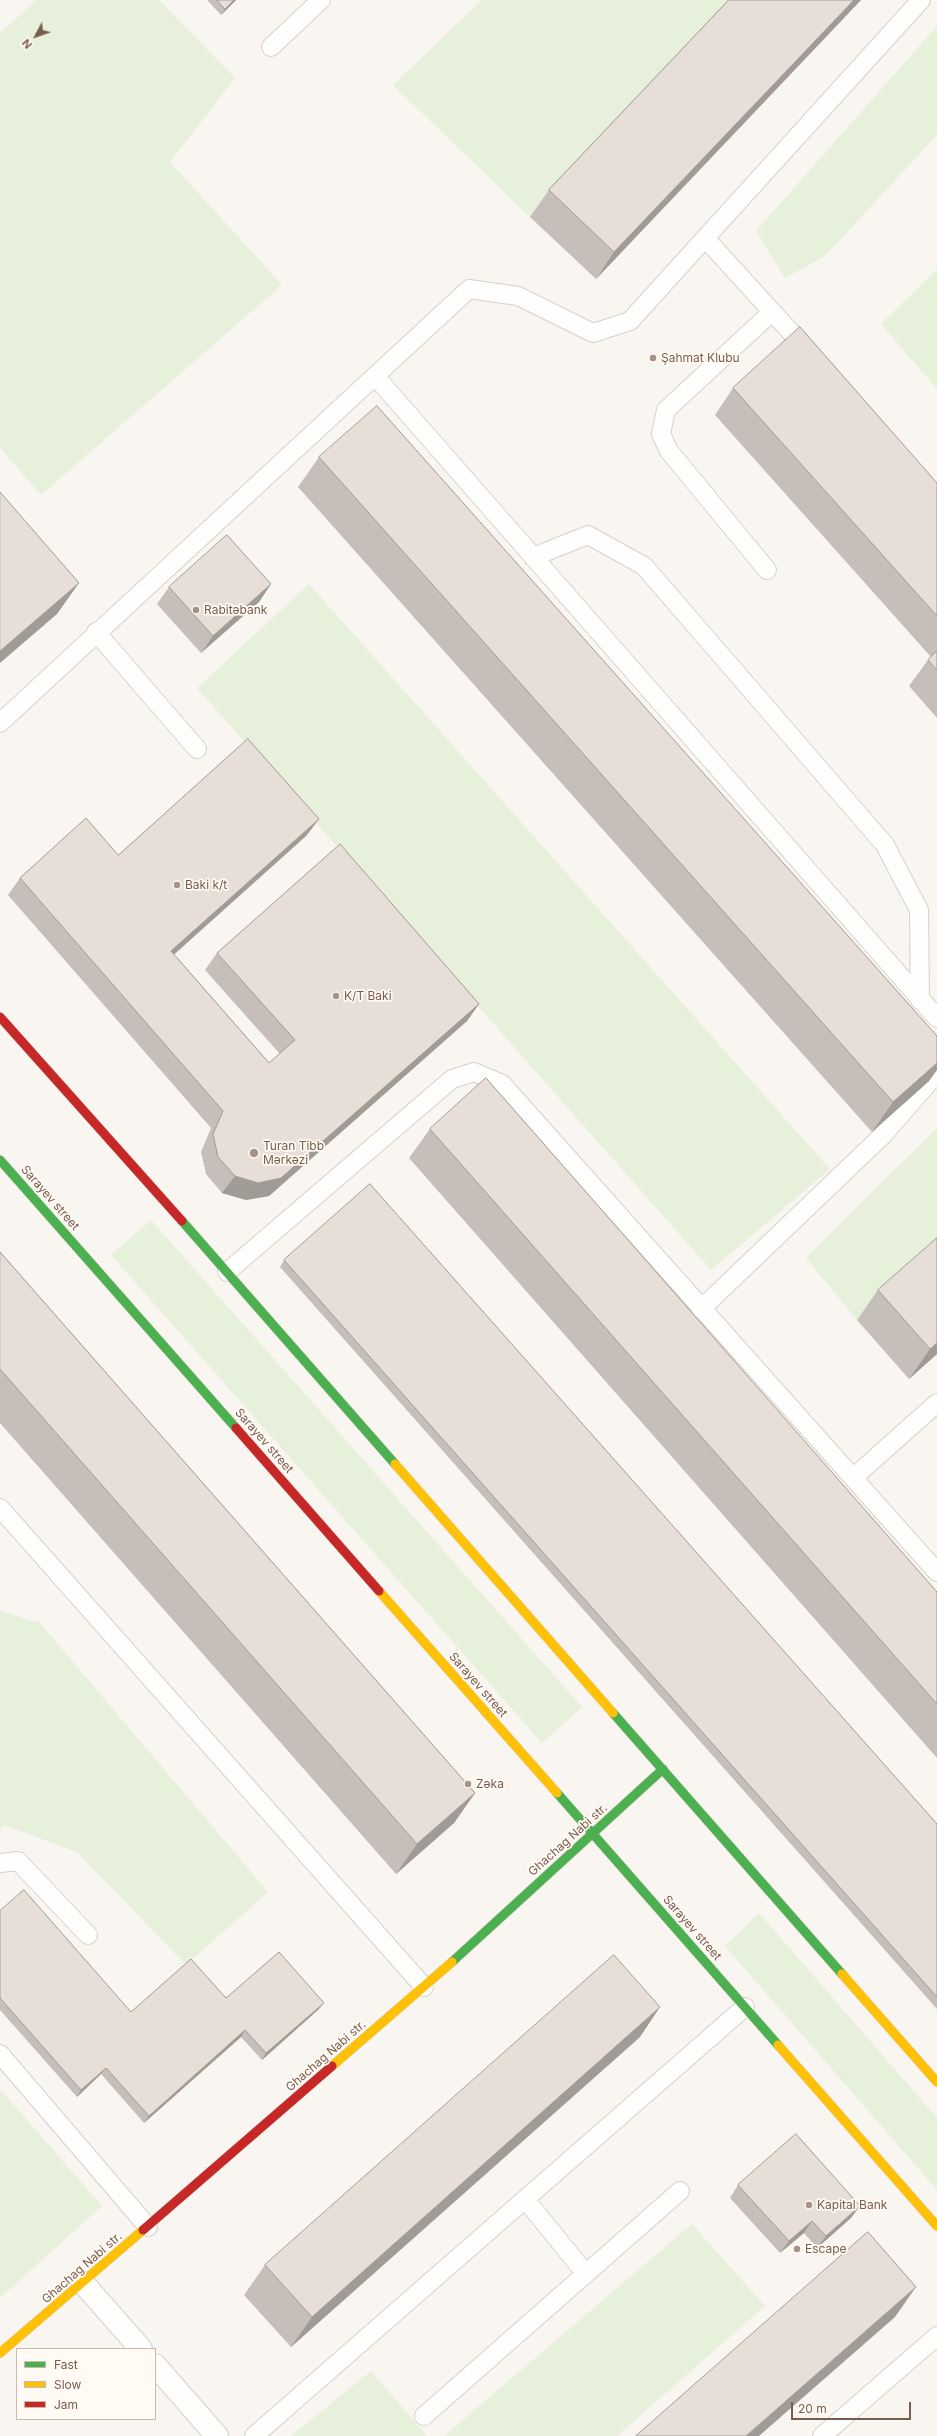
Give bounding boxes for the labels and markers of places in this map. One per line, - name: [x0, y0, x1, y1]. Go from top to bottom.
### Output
- place label: Şahmat Klubu: [661, 351, 740, 365]
- marker: Şahmat Klubu: [648, 353, 658, 363]
- place label: Rabitəbank: [204, 603, 267, 617]
- marker: Rabitəbank: [191, 605, 201, 615]
- place label: Baki k/t: [185, 878, 227, 892]
- marker: Baki k/t: [172, 880, 182, 890]
- place label: K/T Baki: [344, 989, 392, 1003]
- marker: K/T Baki: [331, 991, 341, 1001]
- place label: Turan Tibb Mərkəzi: [263, 1139, 324, 1167]
- marker: Turan Tibb Mərkəzi: [248, 1147, 260, 1159]
- place label: Zəka: [476, 1777, 504, 1791]
- marker: Zəka: [463, 1779, 473, 1789]
- place label: Kapital Bank: [817, 2198, 887, 2212]
- marker: Kapital Bank: [804, 2200, 814, 2210]
- place label: Escape: [805, 2242, 847, 2256]
- marker: Escape: [792, 2244, 802, 2254]

